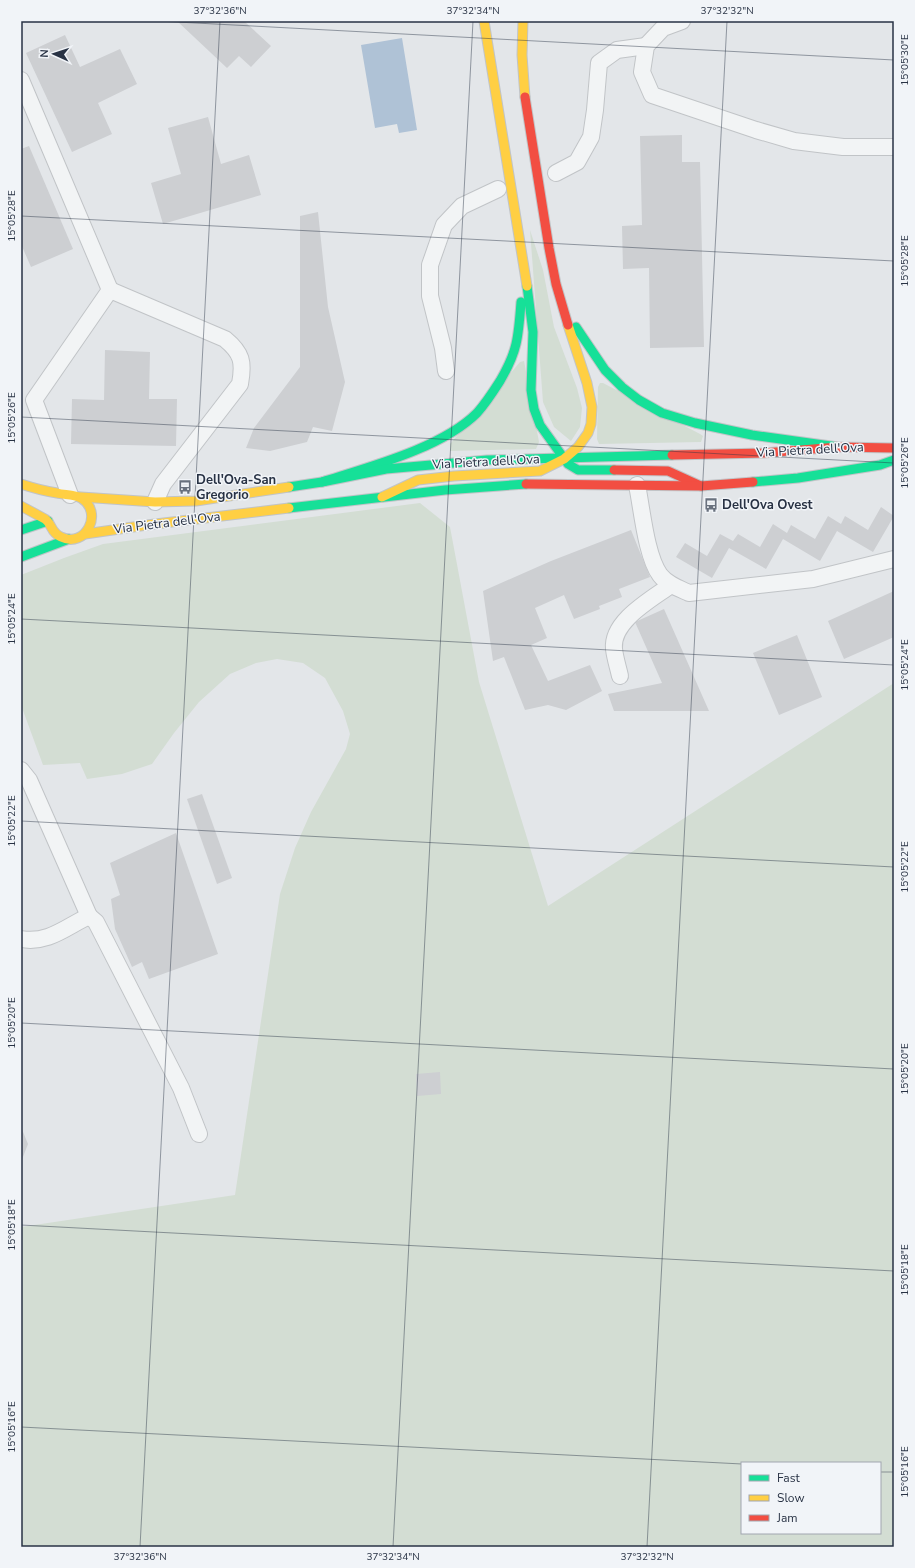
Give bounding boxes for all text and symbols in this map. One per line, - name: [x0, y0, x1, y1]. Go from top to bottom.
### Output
- text: 37°32'36"N: [193, 4, 247, 18]
- text: 37°32'34"N: [446, 4, 500, 18]
- text: 37°32'32"N: [700, 4, 754, 18]
- north arrow: [34, 34, 74, 74]
- text: 15°05'30"E: [898, 34, 912, 86]
- text: N: [37, 49, 52, 58]
- text: 15°05'28"E: [5, 190, 19, 242]
- text: 15°05'28"E: [898, 235, 912, 287]
- text: 15°05'26"E: [5, 392, 19, 444]
- text: 15°05'26"E: [898, 437, 912, 489]
- street label: Via Pietra dell'Ova: [755, 438, 864, 462]
- street label: Via Pietra dell'Ova: [431, 450, 540, 474]
- place label: Dell'Ova-San Gregorio: [196, 471, 276, 504]
- bus stop icon: Dell'Ova-San Gregorio: [177, 479, 193, 495]
- place label: Dell'Ova Ovest: [722, 496, 814, 514]
- bus stop icon: Dell'Ova Ovest: [703, 497, 719, 513]
- street label: Via Pietra dell'Ova: [111, 508, 222, 539]
- text: 15°05'24"E: [5, 593, 19, 645]
- text: 15°05'24"E: [898, 639, 912, 691]
- text: 15°05'22"E: [5, 795, 19, 847]
- text: 15°05'22"E: [898, 841, 912, 893]
- text: 15°05'20"E: [5, 997, 19, 1049]
- text: 15°05'20"E: [898, 1043, 912, 1095]
- text: 15°05'18"E: [5, 1199, 19, 1251]
- text: 15°05'18"E: [898, 1244, 912, 1296]
- text: 15°05'16"E: [5, 1401, 19, 1453]
- text: 15°05'16"E: [898, 1446, 912, 1498]
- legend: [741, 1462, 881, 1534]
- text: Fast: [777, 1470, 800, 1486]
- text: Slow: [777, 1490, 805, 1506]
- text: Jam: [776, 1510, 798, 1526]
- text: 37°32'36"N: [113, 1550, 167, 1564]
- text: 37°32'34"N: [366, 1550, 420, 1564]
- text: 37°32'32"N: [620, 1550, 674, 1564]

